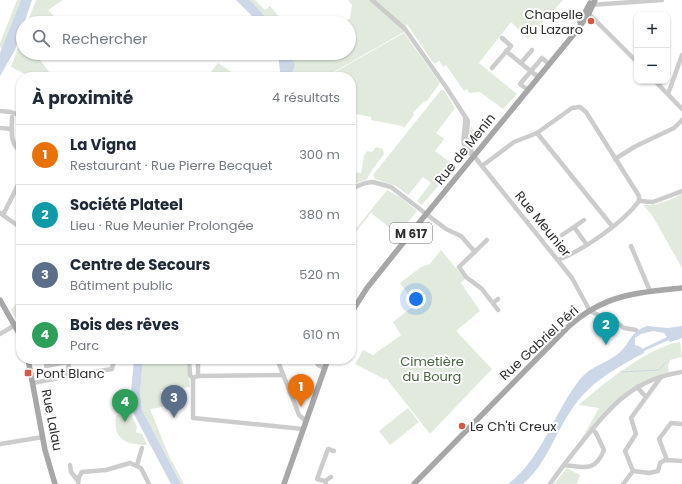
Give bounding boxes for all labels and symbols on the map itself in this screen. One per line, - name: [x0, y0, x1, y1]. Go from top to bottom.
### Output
- place label: Chapelle du Lazaro: [520, 5, 583, 39]
- marker: Chapelle du Lazaro: [586, 16, 596, 26]
- street label: Rue de Menin: [430, 109, 500, 189]
- street label: Rue Meunier: [511, 187, 576, 261]
- road number: M 617: [390, 223, 432, 243]
- your location: [406, 289, 426, 309]
- street label: Rue Gabriel Péri: [495, 301, 583, 385]
- pin: 2: [593, 312, 619, 345]
- park label: Cimetière du Bourg: [400, 352, 464, 386]
- place label: Pont Blanc: [36, 364, 105, 383]
- marker: Pont Blanc: [23, 368, 33, 378]
- pin: 1: [288, 374, 314, 407]
- pin: 3: [161, 385, 187, 418]
- street label: Rue Lalau: [37, 388, 67, 452]
- pin: 4: [112, 389, 138, 422]
- place label: Le Ch'ti Creux: [470, 417, 557, 436]
- marker: Le Ch'ti Creux: [457, 421, 467, 431]

